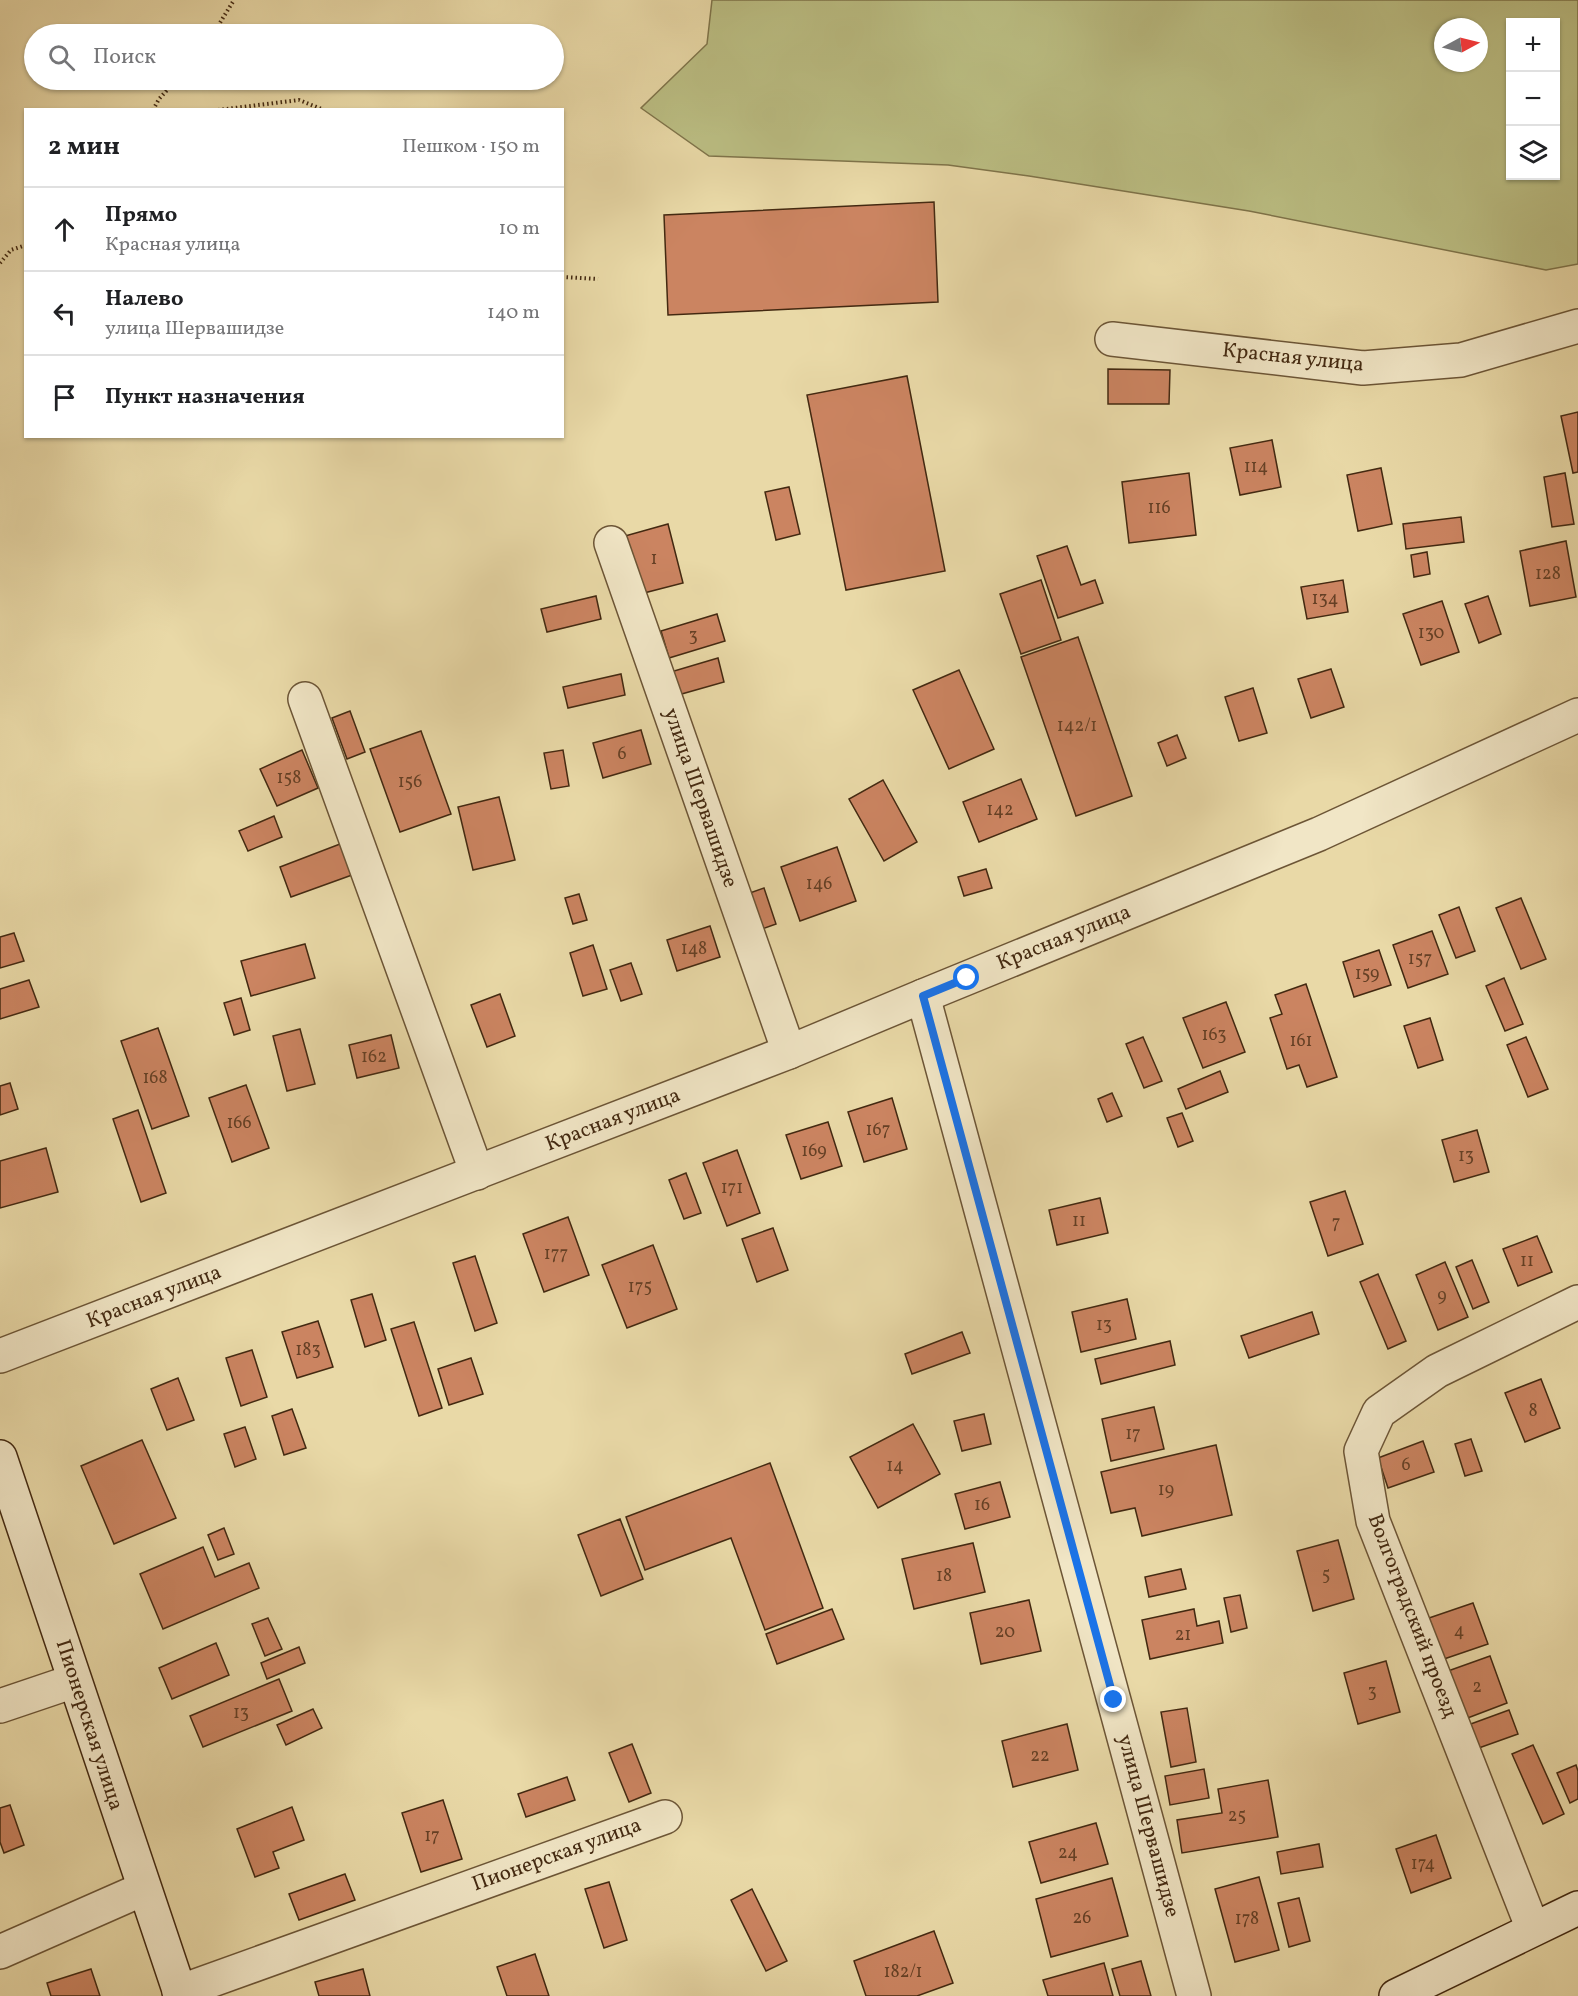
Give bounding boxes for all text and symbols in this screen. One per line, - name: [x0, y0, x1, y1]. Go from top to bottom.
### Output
- north arrow: [1434, 18, 1488, 72]
- map controls: [1506, 18, 1560, 180]
- button: +: [1506, 18, 1560, 72]
- search box: [24, 24, 564, 90]
- icon: search: [45, 41, 78, 74]
- text: Поиск: [93, 42, 156, 73]
- button: −: [1506, 72, 1560, 126]
- button: layers: [1506, 126, 1560, 180]
- text: 2 мин: [48, 129, 120, 165]
- text: Пешком · 150 m: [402, 133, 540, 161]
- text: Прямо: [105, 200, 177, 231]
- icon: ahead: [48, 213, 81, 246]
- text: 10 m: [499, 215, 540, 243]
- text: Красная улица: [105, 231, 241, 259]
- text: Налево: [105, 284, 184, 315]
- icon: left: [48, 297, 81, 330]
- text: 140 m: [487, 299, 540, 327]
- text: улица Шервашидзе: [105, 315, 284, 343]
- street label: Красная улица: [1221, 336, 1365, 380]
- icon: arrive: [48, 381, 81, 414]
- text: Пункт назначения: [105, 382, 305, 413]
- house number: 114: [1244, 455, 1268, 480]
- house number: 116: [1147, 496, 1171, 521]
- house number: 1: [651, 547, 657, 572]
- house number: 128: [1535, 562, 1561, 587]
- house number: 134: [1312, 587, 1338, 612]
- house number: 130: [1418, 621, 1445, 646]
- house number: 3: [688, 624, 698, 649]
- street label: улица Шервашидзе: [656, 704, 744, 892]
- house number: 142/1: [1057, 714, 1097, 739]
- house number: 6: [617, 742, 627, 767]
- house number: 158: [277, 766, 301, 791]
- house number: 156: [398, 770, 422, 795]
- house number: 142: [986, 798, 1014, 823]
- house number: 146: [806, 872, 832, 897]
- street label: Красная улица: [993, 898, 1135, 978]
- house number: 148: [681, 937, 707, 962]
- house number: 157: [1408, 947, 1432, 972]
- house number: 159: [1355, 962, 1379, 987]
- route start: [953, 964, 979, 990]
- house number: 163: [1201, 1023, 1227, 1048]
- house number: 161: [1289, 1029, 1313, 1054]
- house number: 162: [361, 1045, 387, 1070]
- house number: 168: [142, 1066, 168, 1091]
- street label: Красная улица: [541, 1081, 685, 1159]
- house number: 166: [226, 1111, 252, 1136]
- house number: 167: [866, 1118, 890, 1143]
- house number: 169: [801, 1139, 827, 1164]
- house number: 13: [1458, 1144, 1474, 1169]
- house number: 171: [721, 1176, 743, 1201]
- house number: 11: [1072, 1209, 1086, 1234]
- house number: 7: [1332, 1211, 1340, 1236]
- house number: 177: [544, 1242, 568, 1267]
- house number: 11: [1520, 1249, 1534, 1274]
- street label: Красная улица: [82, 1258, 226, 1336]
- house number: 175: [628, 1275, 652, 1300]
- house number: 9: [1437, 1284, 1447, 1309]
- house number: 13: [1096, 1313, 1112, 1338]
- house number: 183: [295, 1338, 321, 1363]
- house number: 8: [1528, 1399, 1538, 1424]
- house number: 17: [1125, 1422, 1141, 1447]
- house number: 6: [1401, 1453, 1411, 1478]
- house number: 14: [886, 1454, 904, 1479]
- house number: 19: [1158, 1478, 1174, 1503]
- house number: 16: [974, 1493, 990, 1518]
- street label: Волгоградский проезд: [1360, 1510, 1464, 1722]
- house number: 5: [1322, 1563, 1330, 1588]
- house number: 18: [936, 1564, 952, 1589]
- house number: 4: [1454, 1619, 1464, 1644]
- house number: 20: [995, 1620, 1015, 1645]
- house number: 21: [1175, 1623, 1191, 1648]
- street label: Пионерская улица: [48, 1636, 130, 1814]
- house number: 2: [1472, 1675, 1482, 1700]
- house number: 3: [1367, 1680, 1377, 1705]
- route end: [1100, 1686, 1126, 1712]
- house number: 13: [233, 1701, 249, 1726]
- street label: улица Шервашидзе: [1110, 1731, 1186, 1921]
- house number: 22: [1030, 1744, 1050, 1769]
- house number: 25: [1228, 1804, 1246, 1829]
- street label: Пионерская улица: [468, 1811, 646, 1899]
- house number: 17: [424, 1824, 440, 1849]
- house number: 24: [1058, 1841, 1078, 1866]
- house number: 174: [1411, 1852, 1435, 1877]
- house number: 26: [1073, 1906, 1091, 1931]
- house number: 178: [1235, 1907, 1259, 1932]
- house number: 182/1: [884, 1960, 922, 1985]

